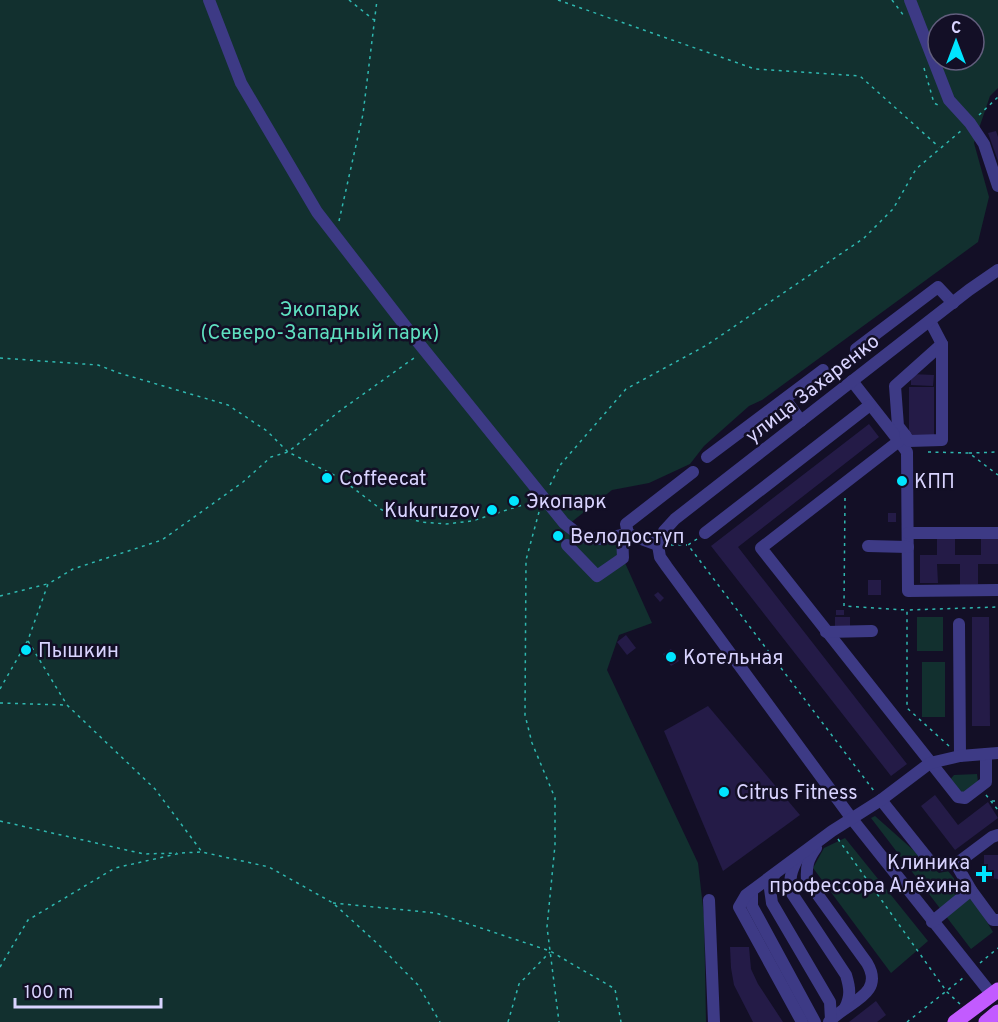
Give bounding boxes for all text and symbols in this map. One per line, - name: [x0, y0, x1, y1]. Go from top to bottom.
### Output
- north arrow: [926, 12, 986, 72]
- text: С: [951, 19, 961, 39]
- park label: Экопарк (Северо-Западный парк): [201, 298, 439, 347]
- street label: улица Захаренко: [741, 329, 886, 450]
- place label: Coffeecat: [339, 467, 427, 493]
- place label: КПП: [914, 470, 955, 496]
- marker: Coffeecat: [320, 471, 334, 485]
- marker: КПП: [895, 474, 909, 488]
- place label: Экопарк: [526, 490, 607, 516]
- marker: Экопарк: [507, 494, 521, 508]
- place label: Kukuruzov: [384, 499, 480, 525]
- marker: Kukuruzov: [485, 503, 499, 517]
- place label: Велодоступ: [570, 525, 684, 551]
- marker: Велодоступ: [551, 529, 565, 543]
- place label: Пышкин: [38, 639, 119, 665]
- marker: Пышкин: [19, 643, 33, 657]
- place label: Котельная: [683, 646, 783, 672]
- marker: Котельная: [664, 650, 678, 664]
- place label: Citrus Fitness: [736, 781, 858, 807]
- marker: Citrus Fitness: [717, 785, 731, 799]
- place label: Клиника профессора Алёхина: [769, 851, 970, 900]
- marker: Клиника профессора Алёхина: [975, 865, 993, 883]
- scale bar: [15, 971, 160, 1009]
- text: 100 m: [24, 982, 73, 1005]

